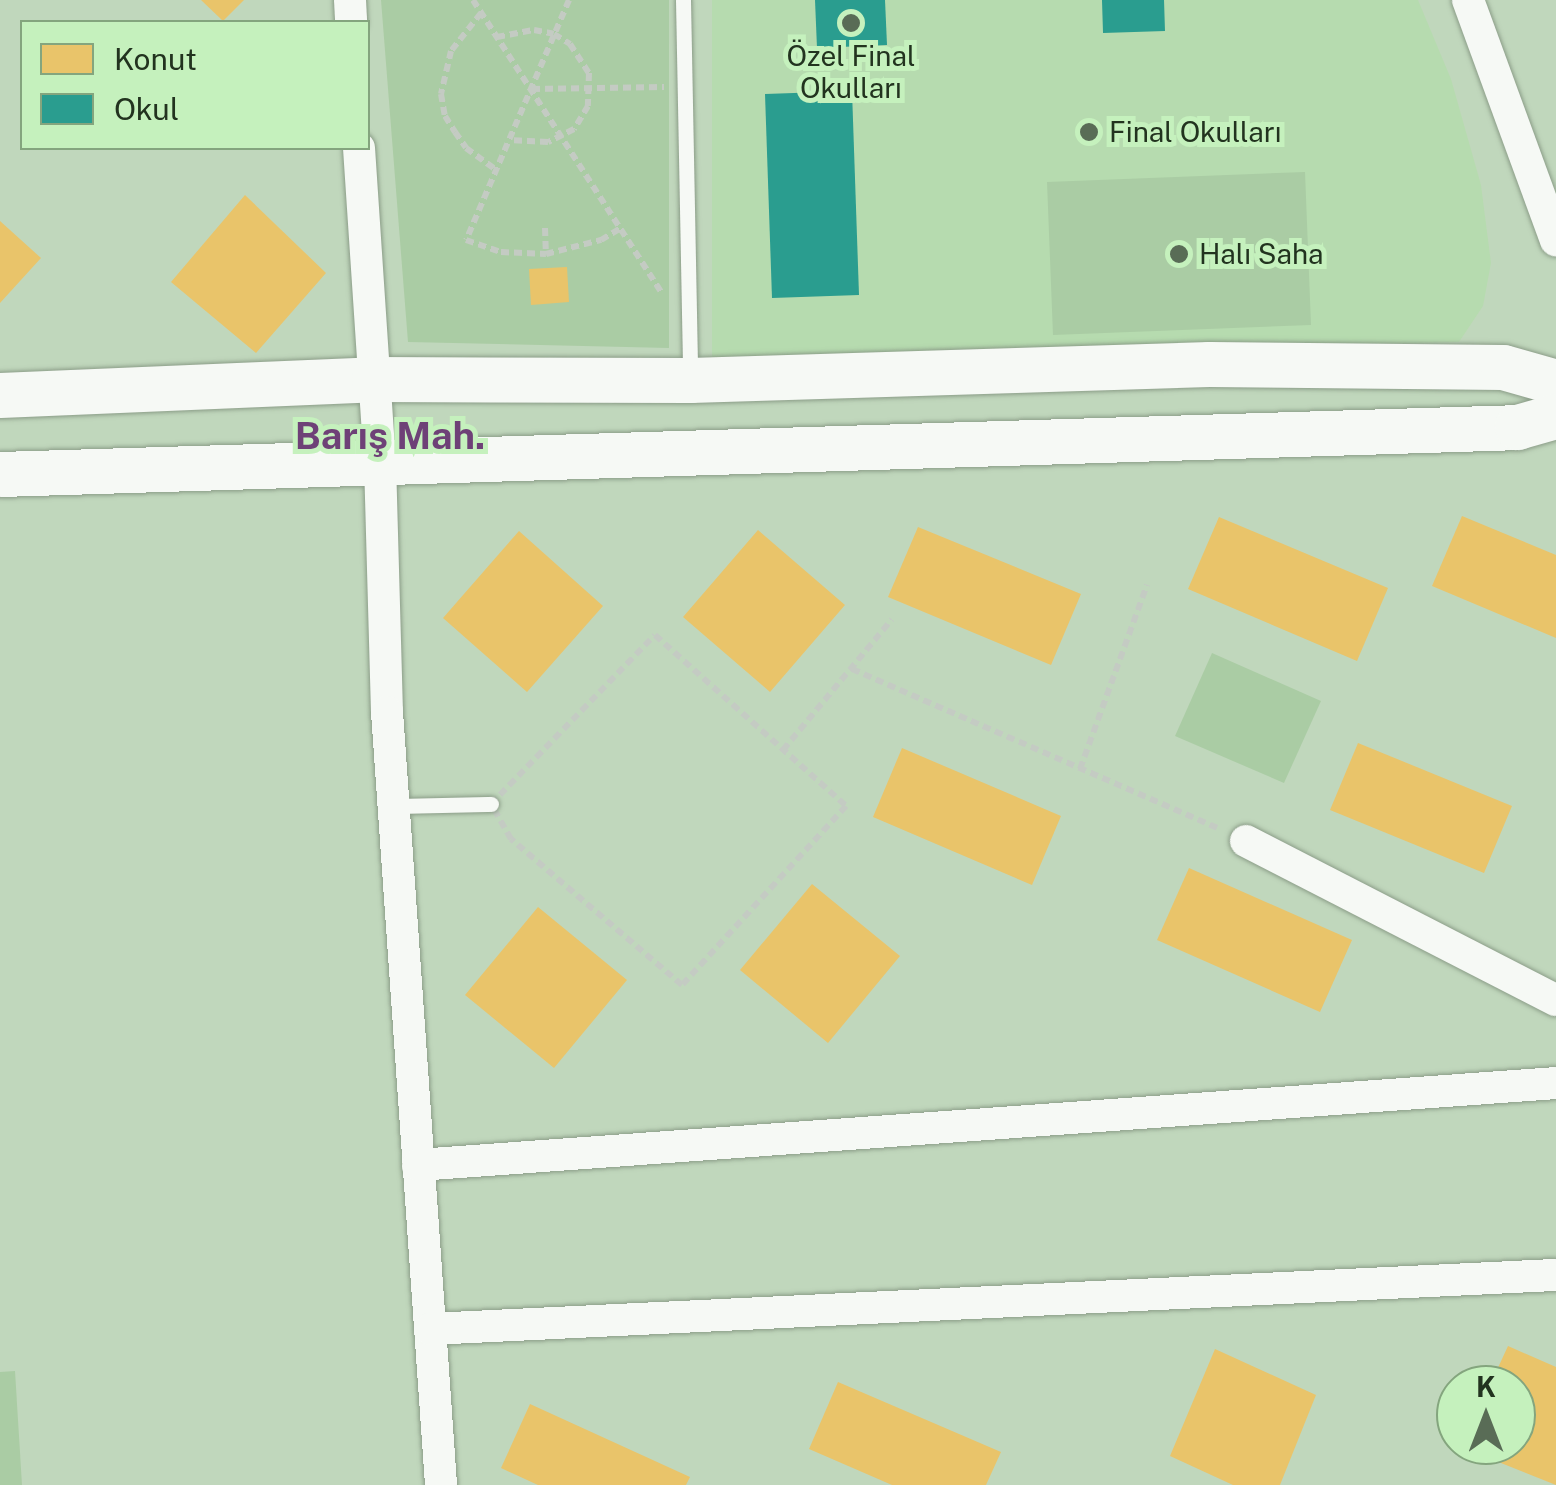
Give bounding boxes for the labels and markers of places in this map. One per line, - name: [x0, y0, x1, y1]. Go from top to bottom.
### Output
- marker: Özel Final Okulları: [840, 12, 862, 34]
- place label: Özel Final Okulları: [787, 39, 915, 105]
- place label: Final Okulları: [1109, 115, 1281, 149]
- marker: Final Okulları: [1078, 121, 1100, 143]
- place label: Halı Saha: [1199, 237, 1323, 271]
- marker: Halı Saha: [1168, 243, 1190, 265]

